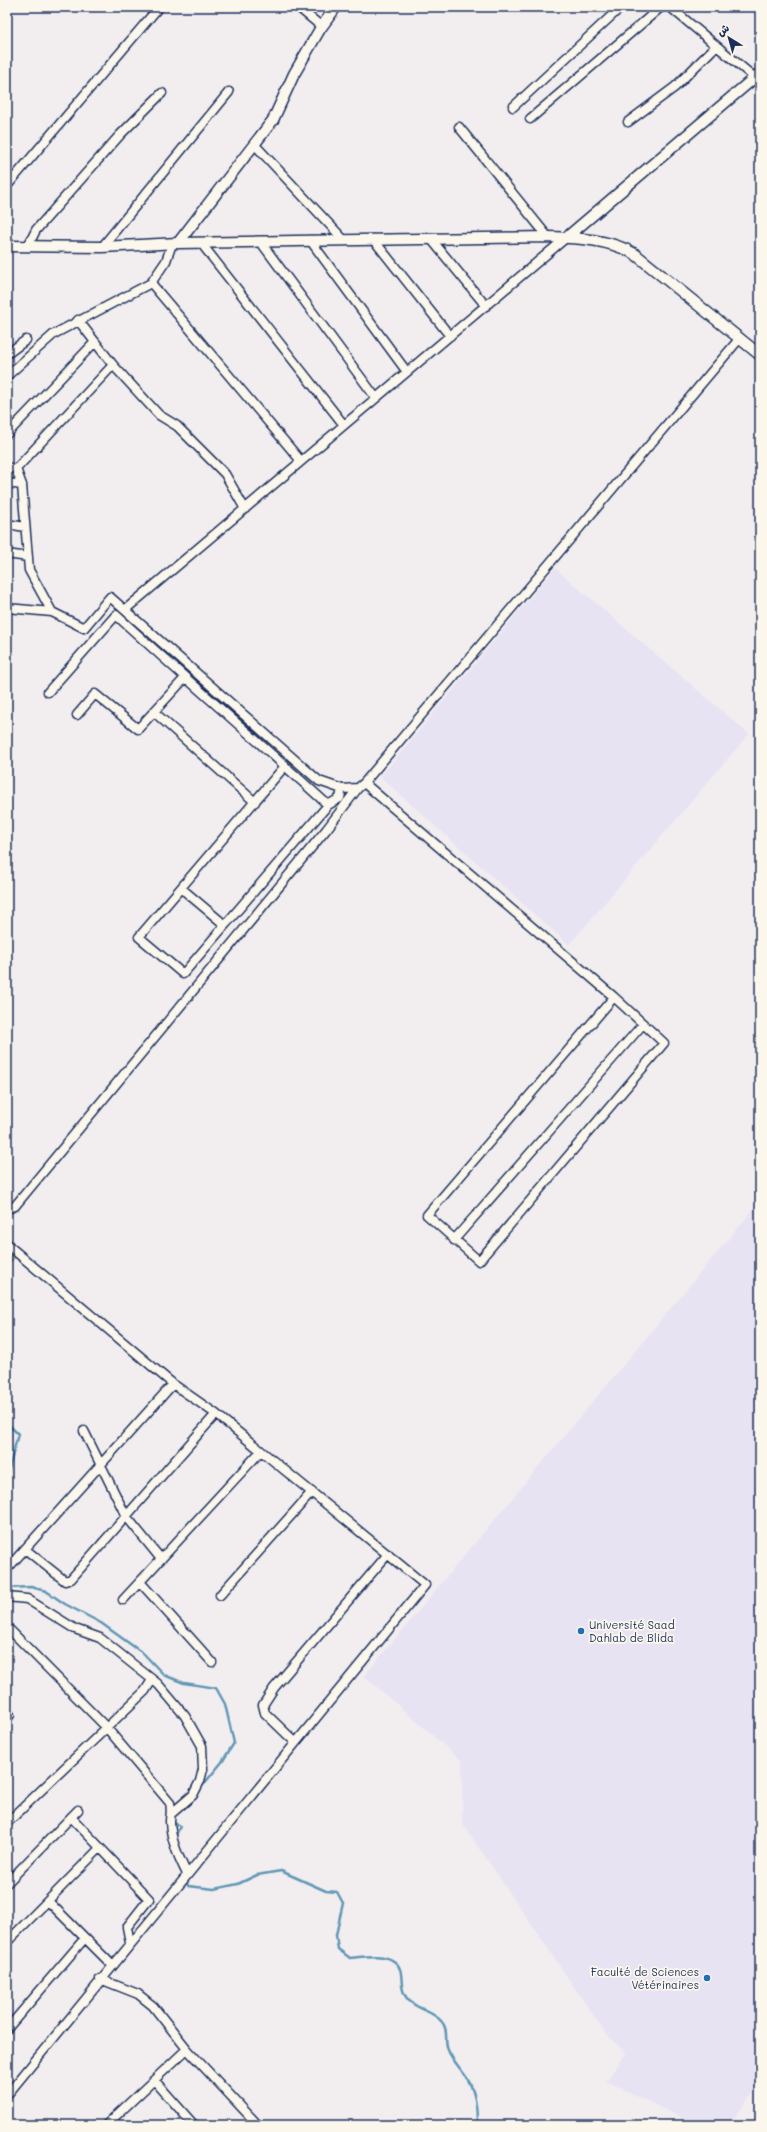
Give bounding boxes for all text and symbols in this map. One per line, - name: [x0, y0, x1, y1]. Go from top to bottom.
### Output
- north arrow: [709, 18, 749, 58]
- text: ش: [713, 20, 732, 39]
- place label: Université Saad Dahlab de Blida: [589, 1617, 675, 1645]
- marker: Université Saad Dahlab de Blida: [576, 1626, 586, 1636]
- place label: Faculté de Sciences Vétérinaires: [591, 1964, 699, 1992]
- marker: Faculté de Sciences Vétérinaires: [702, 1973, 712, 1983]

